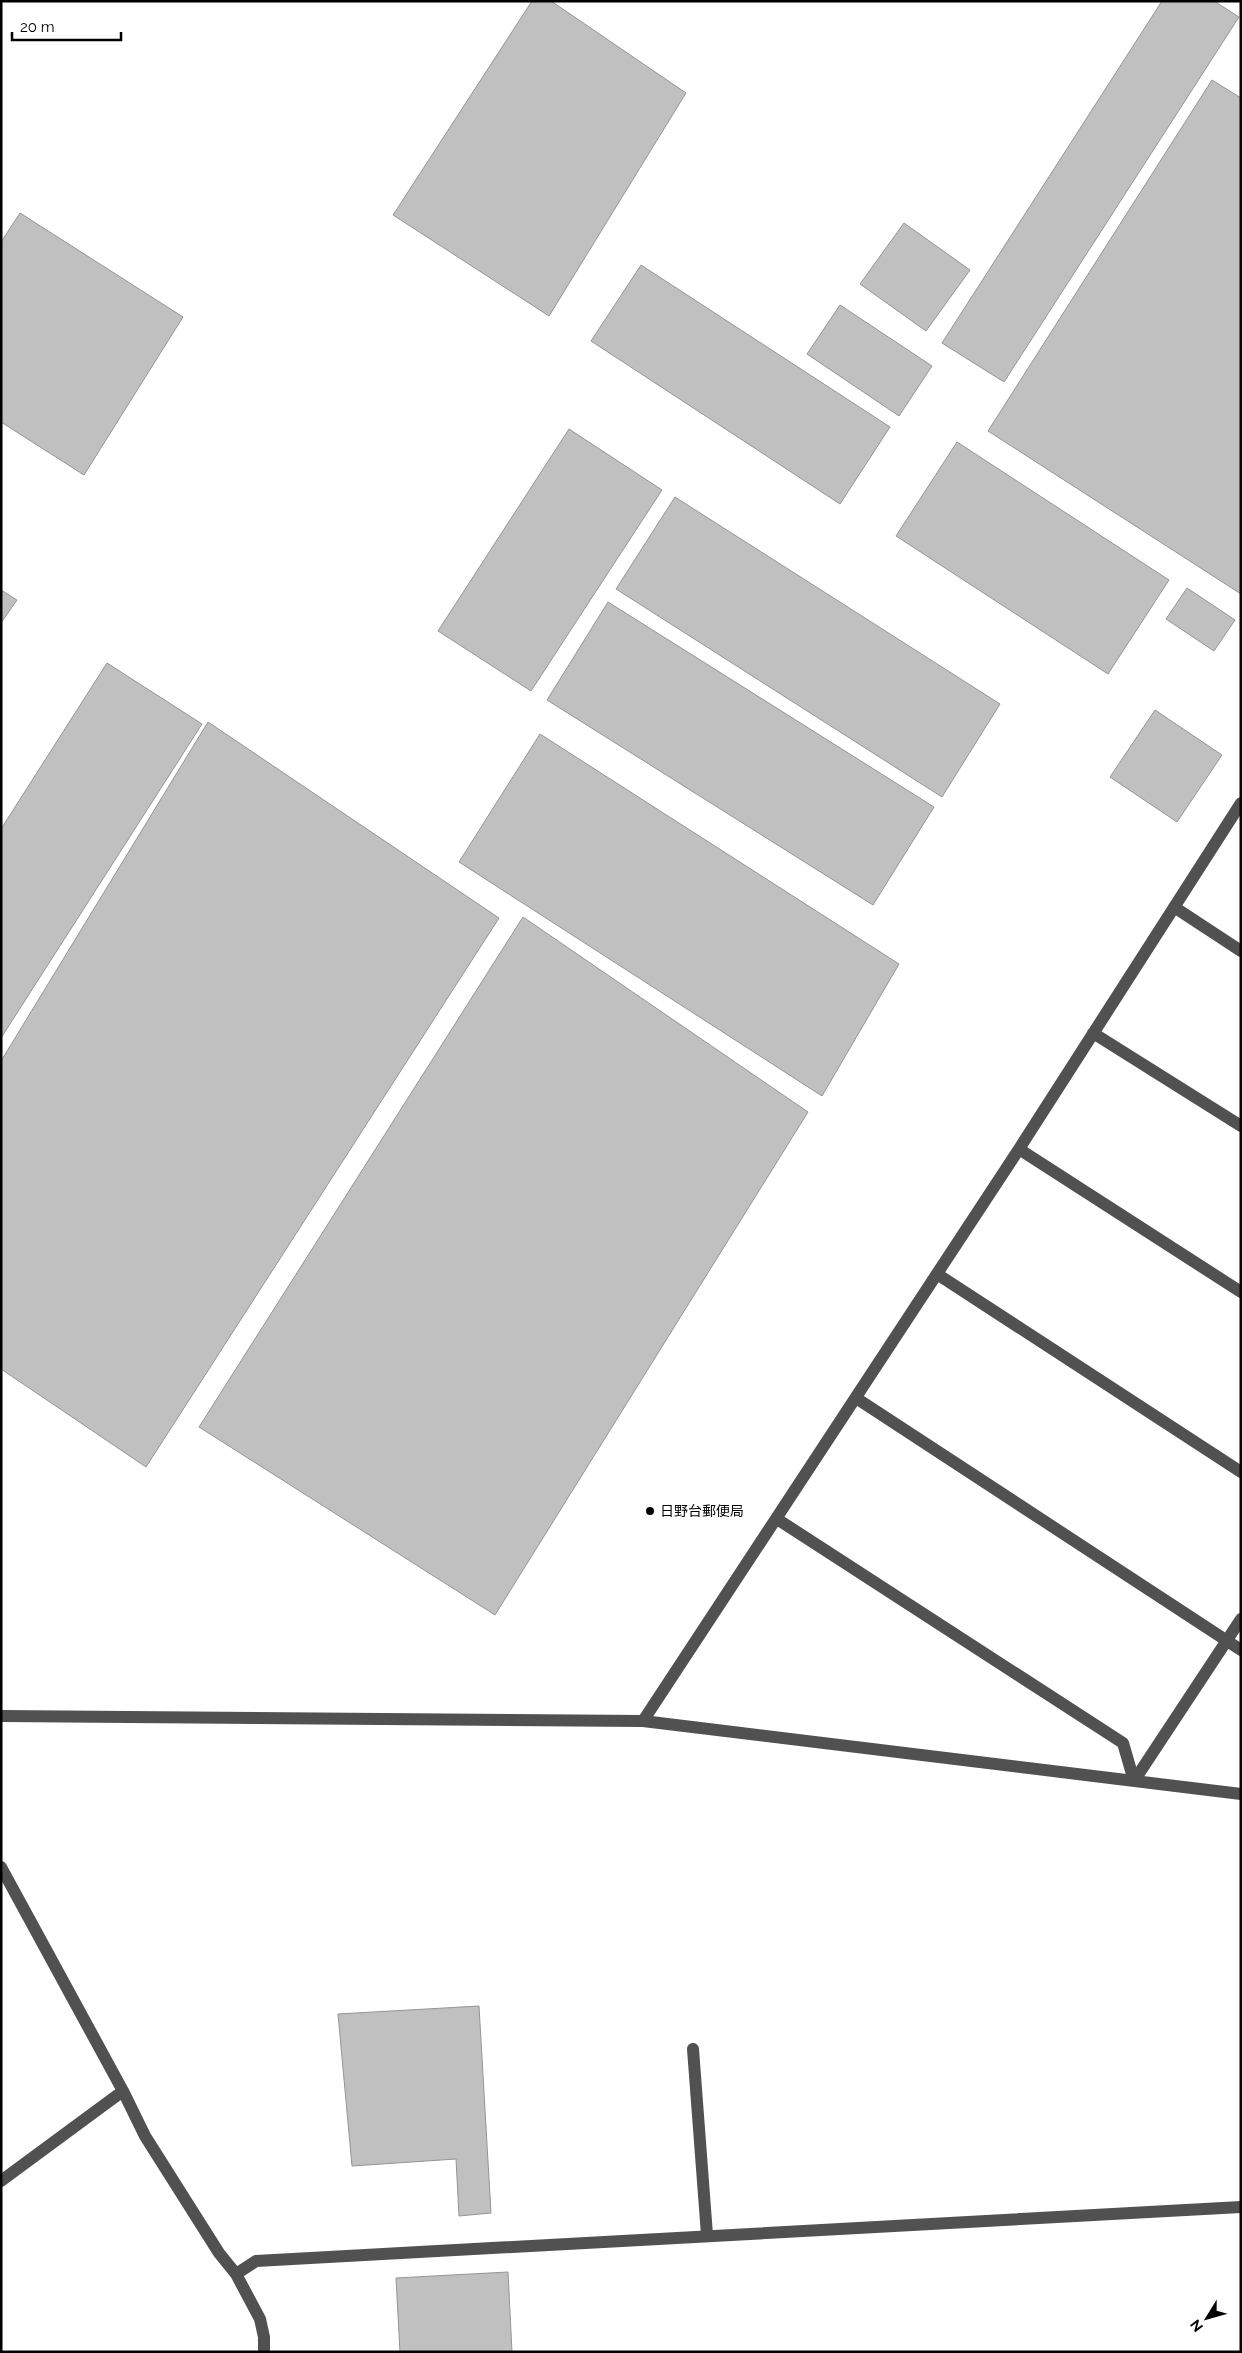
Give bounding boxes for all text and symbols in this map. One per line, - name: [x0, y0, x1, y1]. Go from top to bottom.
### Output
- scale bar: [12, 10, 121, 42]
- text: 20 m: [20, 18, 55, 36]
- place label: 日野台郵便局: [660, 1503, 744, 1519]
- marker: 日野台郵便局: [644, 1505, 656, 1517]
- north arrow: [1182, 2293, 1232, 2343]
- text: N: [1187, 2317, 1206, 2335]

